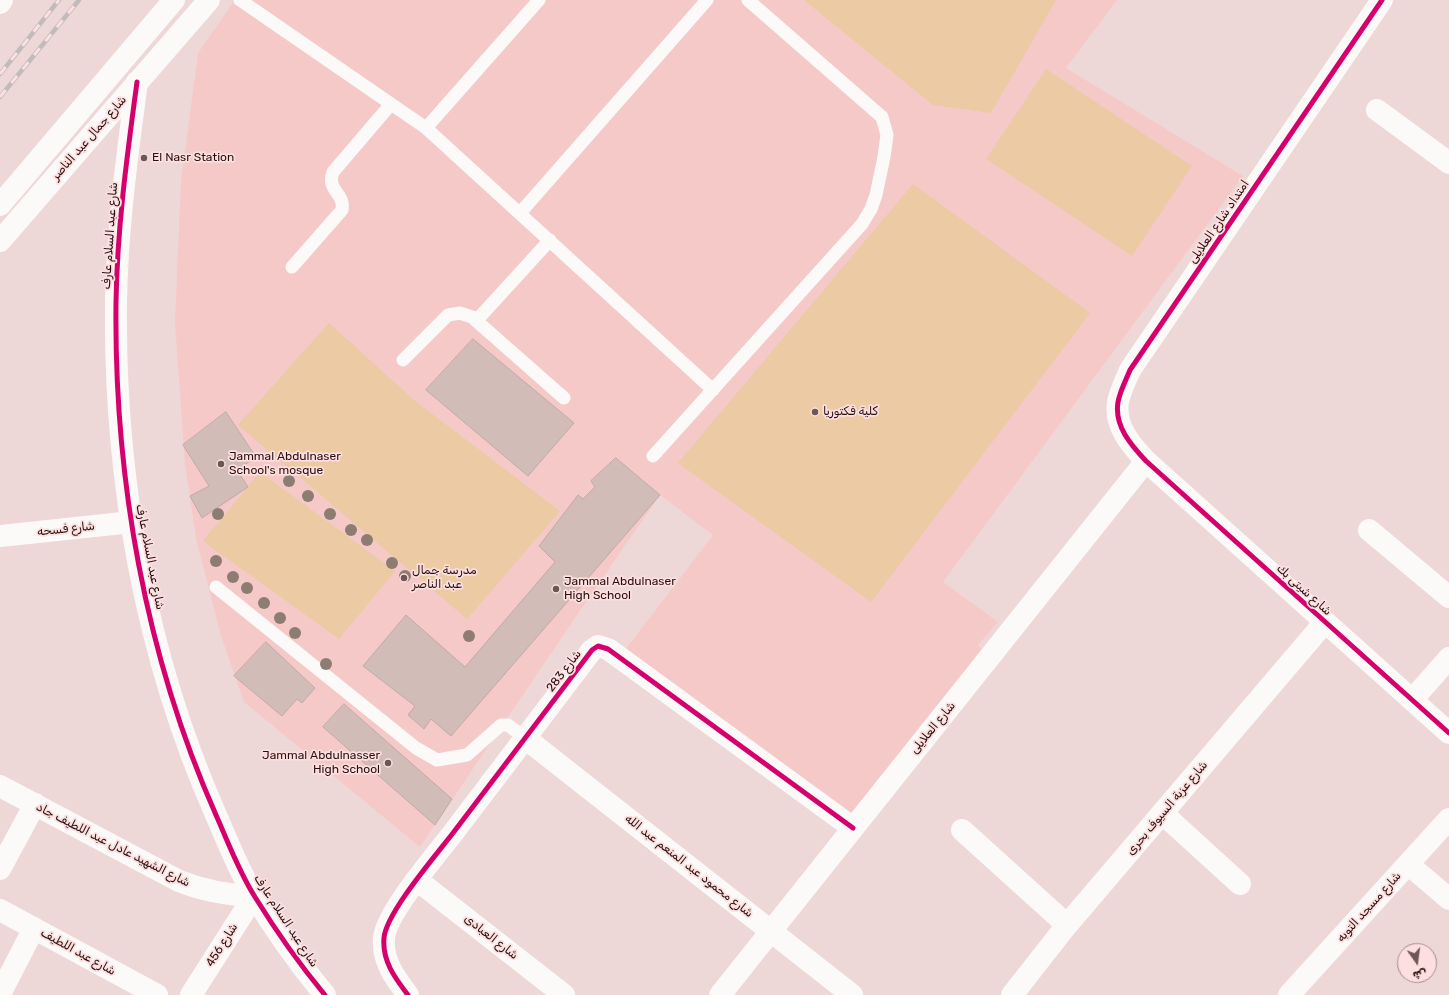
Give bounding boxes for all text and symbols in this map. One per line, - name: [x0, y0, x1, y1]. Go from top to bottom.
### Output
- street label: شارع جمال عبد الناصر: [48, 93, 130, 183]
- place label: El Nasr Station: [152, 151, 234, 165]
- marker: El Nasr Station: [139, 153, 149, 163]
- street label: امتداد شارع العلايلى: [1186, 177, 1252, 267]
- street label: شارع عبد السلام عارف: [99, 182, 121, 290]
- place label: كلية فكتوريا: [823, 405, 878, 419]
- marker: كلية فكتوريا: [810, 407, 820, 417]
- place label: Jammal Abdulnaser School's mosque: [229, 450, 341, 478]
- marker: Jammal Abdulnaser School's mosque: [216, 459, 226, 469]
- street label: شارع عبد السلام عارف: [133, 503, 167, 611]
- street label: شارع فسحه: [36, 519, 96, 539]
- street label: شارع شيتى بك: [1273, 561, 1335, 619]
- place label: مدرسة جمال عبد الناصر: [412, 564, 477, 592]
- marker: مدرسة جمال عبد الناصر: [399, 573, 409, 583]
- place label: Jammal Abdulnaser High School: [564, 575, 676, 603]
- marker: Jammal Abdulnaser High School: [551, 584, 561, 594]
- street label: شارع 283: [544, 647, 584, 695]
- street label: شارع العلايلى: [907, 699, 959, 757]
- place label: Jammal Abdulnasser High School: [262, 749, 380, 777]
- marker: Jammal Abdulnasser High School: [383, 758, 393, 768]
- street label: شارع عزبة السيوف بحرى: [1123, 758, 1211, 858]
- street label: شارع الشهيد عادل عبد اللطيف جاد: [34, 800, 192, 890]
- street label: شارع محمود عبد المنعم عبد الله: [622, 811, 756, 921]
- street label: شارع مسجد التوبه: [1334, 869, 1404, 945]
- street label: شارع عبد السلام عارف: [251, 872, 321, 970]
- street label: شارع العبادى: [461, 911, 521, 963]
- street label: شارع 456: [203, 921, 241, 969]
- street label: شارع عبد اللطيف: [38, 925, 118, 979]
- north arrow: [1397, 943, 1437, 983]
- text: ش: [1411, 966, 1428, 982]

